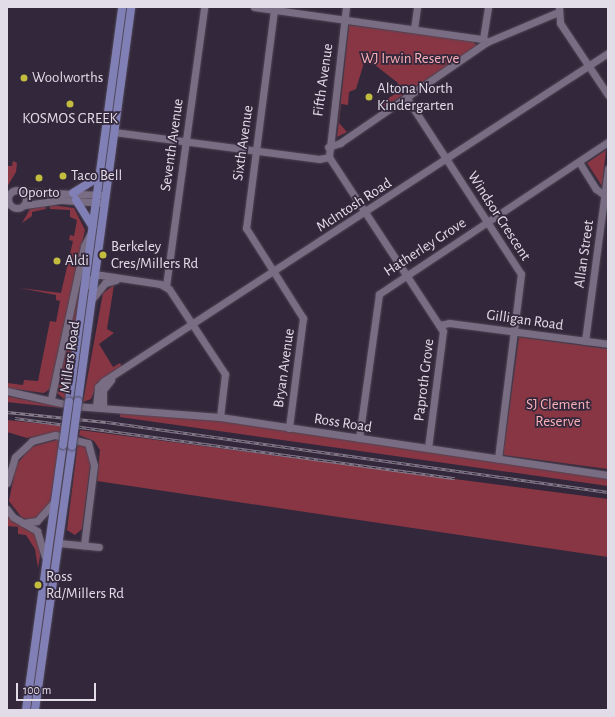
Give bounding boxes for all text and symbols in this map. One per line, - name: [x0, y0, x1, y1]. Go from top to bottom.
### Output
- street label: Fifth Avenue: [309, 42, 337, 118]
- park label: WJ Irwin Reserve: [361, 50, 459, 68]
- place label: Woolworths: [32, 69, 103, 87]
- marker: Woolworths: [19, 73, 29, 83]
- place label: Altona North Kindergarten: [377, 79, 454, 114]
- marker: Altona North Kindergarten: [364, 92, 374, 102]
- street label: Seventh Avenue: [157, 98, 187, 192]
- marker: KOSMOS GREEK: [65, 99, 75, 109]
- street label: Sixth Avenue: [229, 104, 257, 182]
- place label: KOSMOS GREEK: [22, 110, 118, 128]
- place label: Taco Bell: [71, 167, 122, 185]
- street label: Windsor Crescent: [464, 168, 534, 264]
- marker: Taco Bell: [58, 171, 68, 181]
- marker: Oporto: [34, 173, 44, 183]
- street label: McIntosh Road: [313, 174, 395, 236]
- place label: Oporto: [18, 184, 60, 202]
- street label: Hatherley Grove: [380, 214, 470, 280]
- street label: Allan Street: [570, 219, 598, 289]
- place label: Berkeley Cres/Millers Rd: [111, 237, 198, 272]
- marker: Berkeley Cres/Millers Rd: [98, 250, 108, 260]
- place label: Aldi: [65, 252, 89, 270]
- marker: Aldi: [52, 256, 62, 266]
- street label: Gilligan Road: [485, 306, 565, 334]
- street label: Millers Road: [56, 320, 84, 394]
- street label: Bryan Avenue: [270, 327, 298, 409]
- street label: Paproth Grove: [410, 338, 438, 422]
- park label: SJ Clement Reserve: [526, 395, 590, 430]
- street label: Ross Road: [313, 410, 373, 436]
- place label: Ross Rd/Millers Rd: [46, 567, 124, 602]
- marker: Ross Rd/Millers Rd: [33, 580, 43, 590]
- scale bar: [18, 675, 98, 701]
- text: 100 m: [23, 684, 51, 696]

